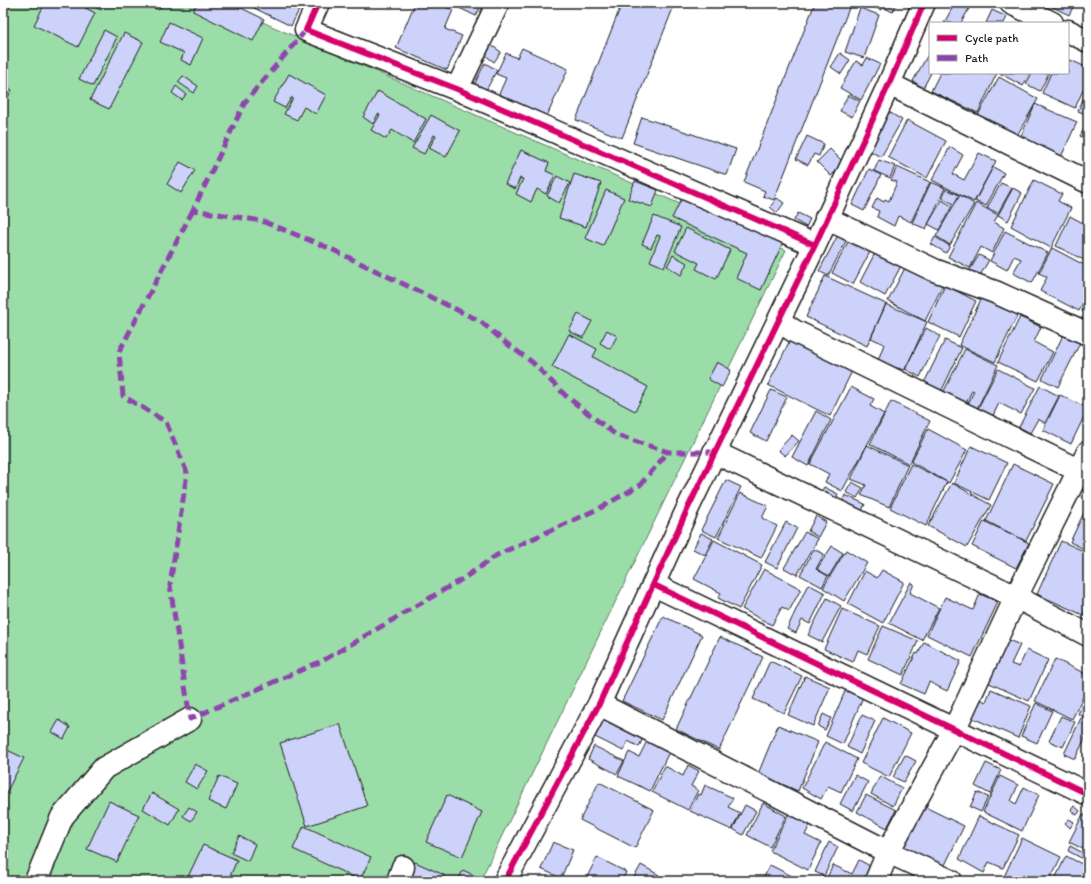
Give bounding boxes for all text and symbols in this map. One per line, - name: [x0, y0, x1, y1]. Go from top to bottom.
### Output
- legend: [929, 22, 1069, 74]
- text: Cycle path: [965, 31, 1019, 45]
- text: Path: [965, 51, 988, 65]

